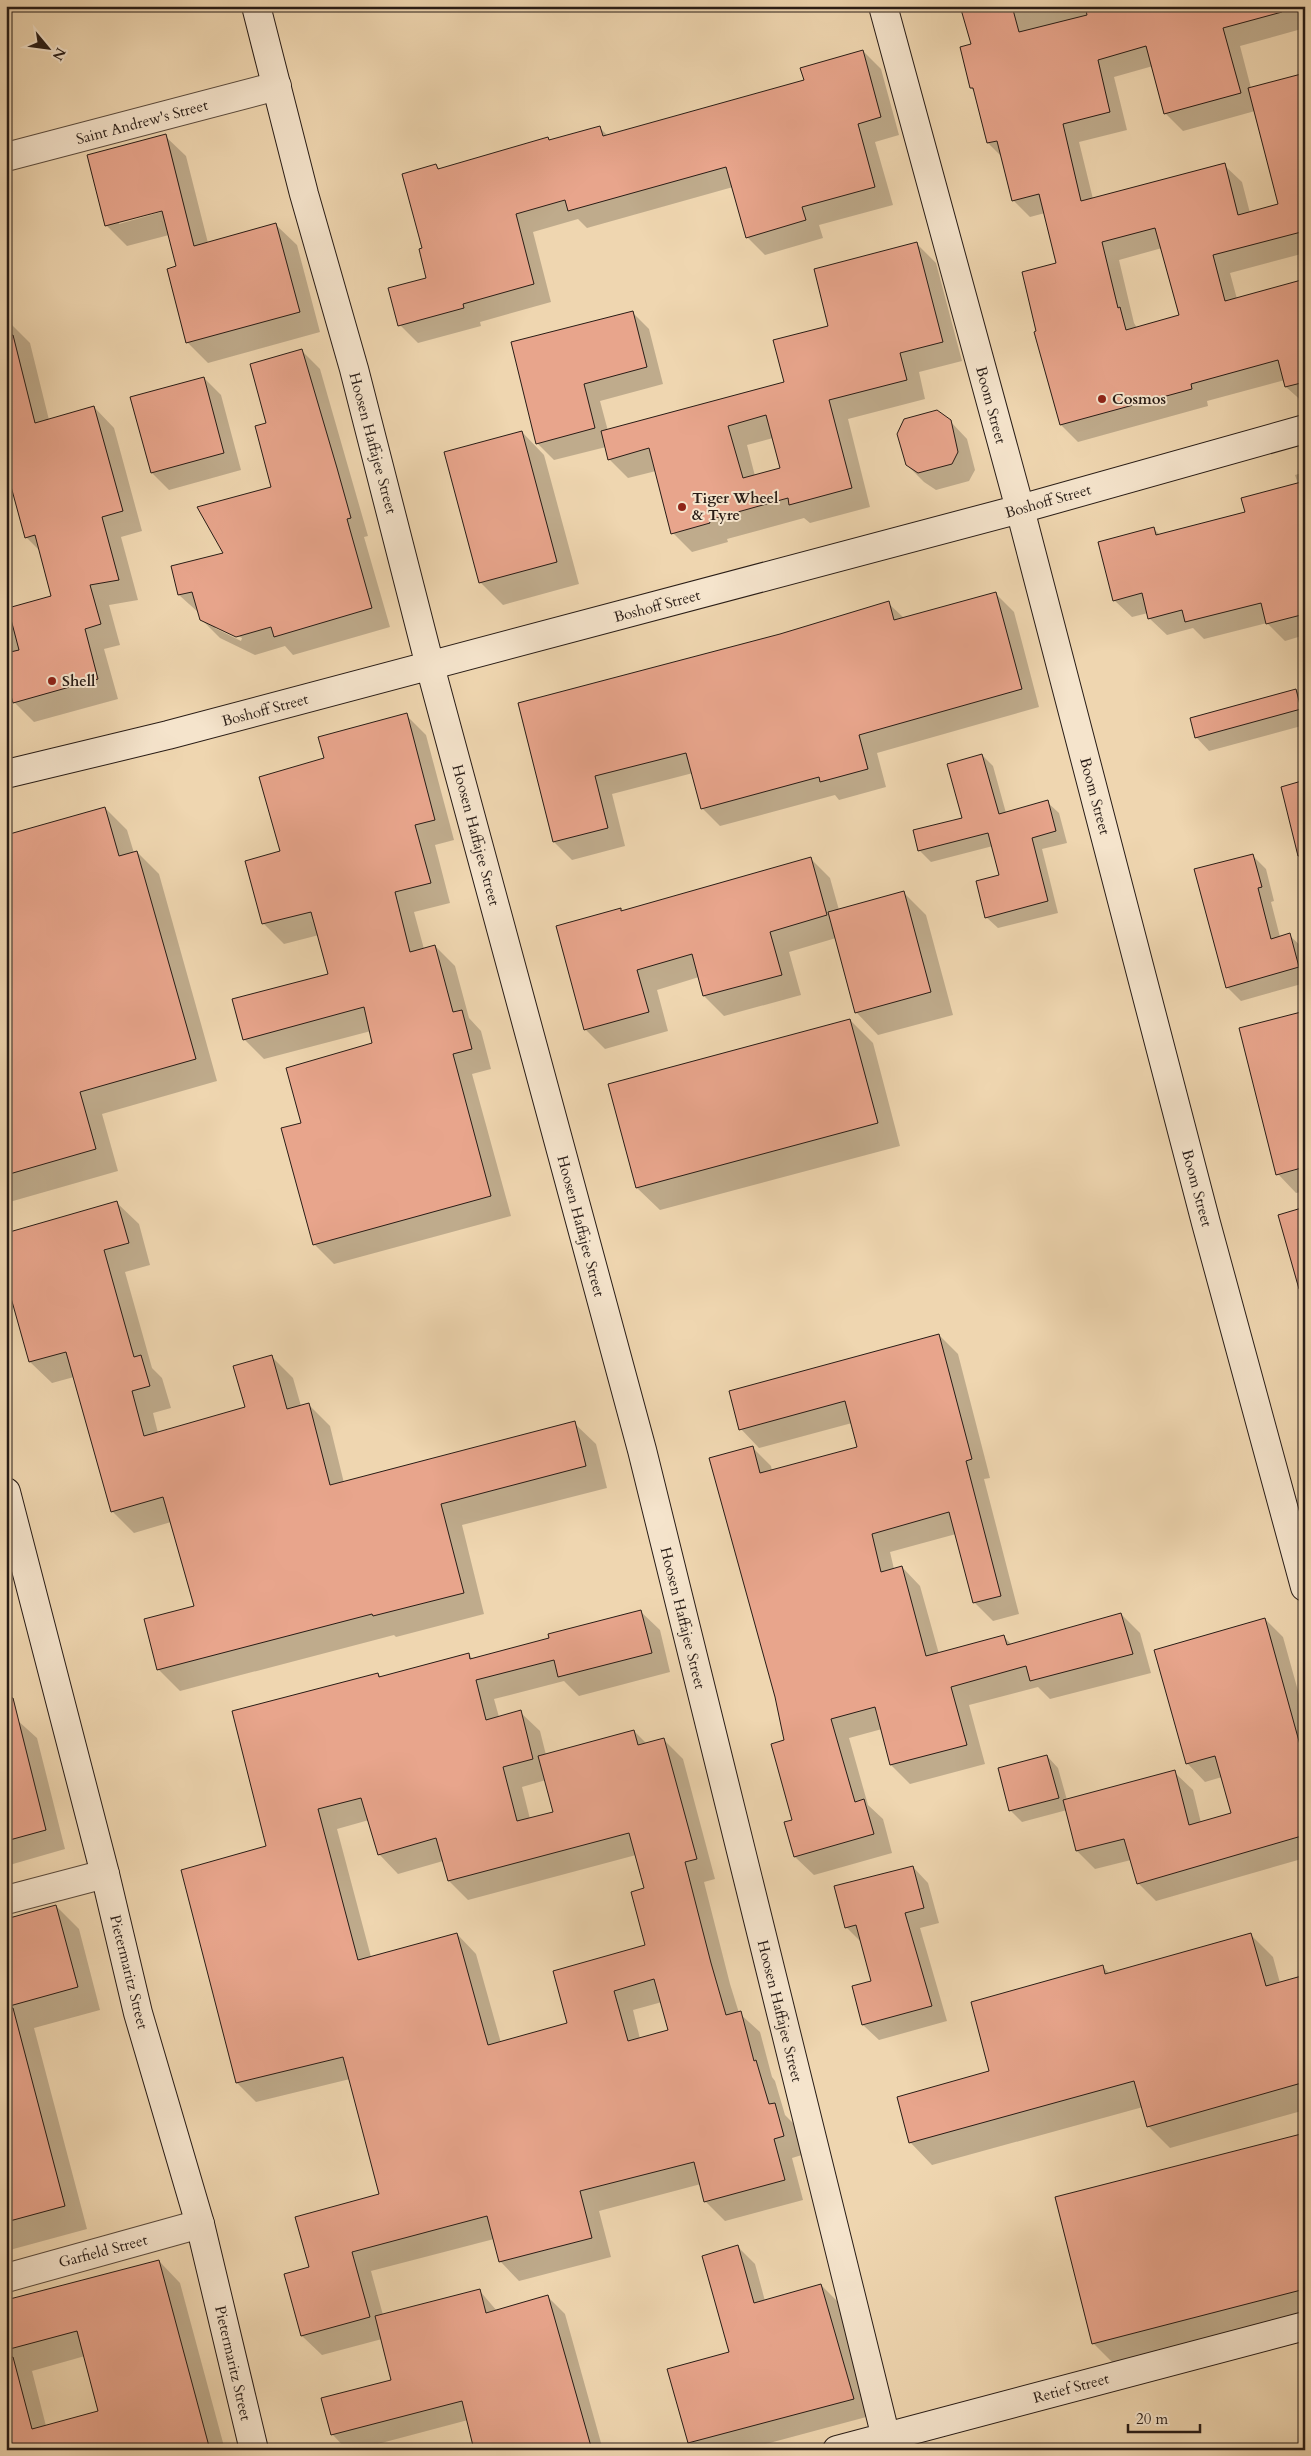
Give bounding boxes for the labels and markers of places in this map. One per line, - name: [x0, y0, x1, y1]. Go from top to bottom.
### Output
- place label: Cosmos: [1112, 389, 1166, 409]
- marker: Cosmos: [1096, 393, 1108, 405]
- place label: Tiger Wheel & Tyre: [692, 488, 779, 525]
- marker: Tiger Wheel & Tyre: [676, 501, 688, 513]
- place label: Shell: [62, 671, 96, 691]
- marker: Shell: [46, 675, 58, 687]

